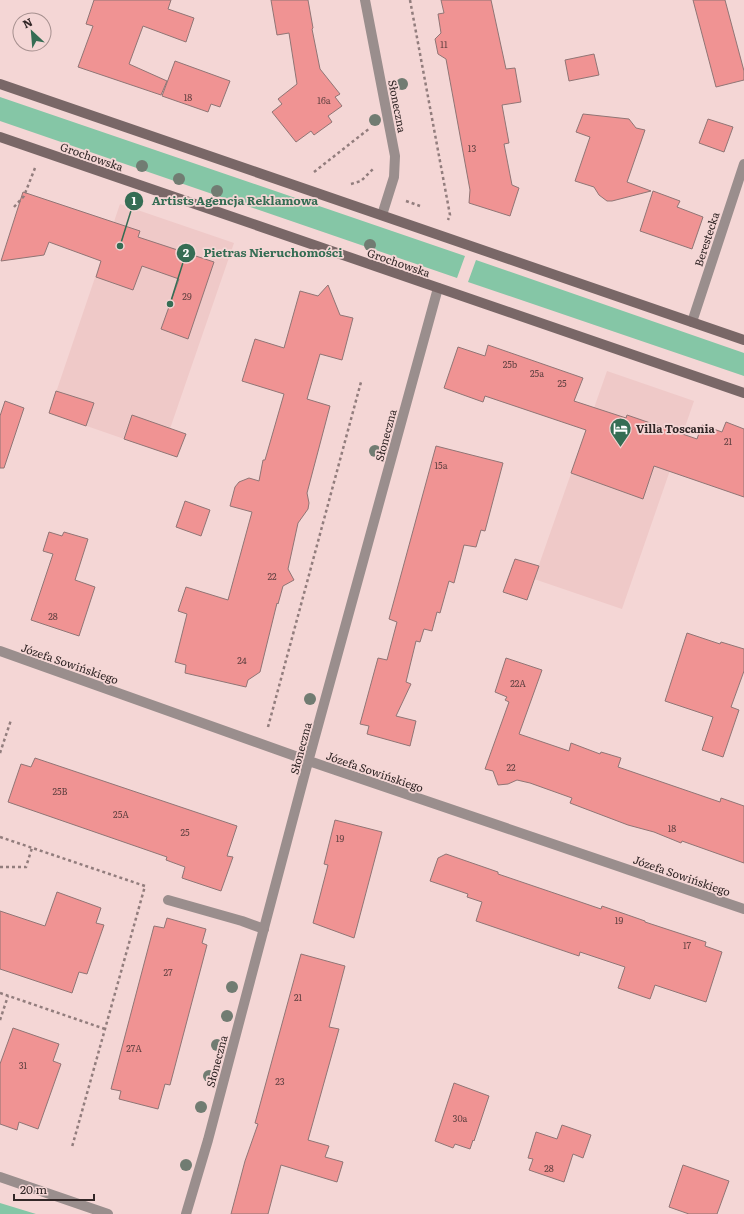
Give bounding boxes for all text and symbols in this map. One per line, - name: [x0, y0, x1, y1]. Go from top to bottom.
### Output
- north arrow: [12, 12, 52, 52]
- text: N: [20, 13, 35, 31]
- house number: 11: [440, 37, 448, 51]
- street label: Słoneczna: [385, 78, 411, 134]
- house number: 18: [184, 90, 192, 104]
- house number: 16a: [317, 93, 331, 107]
- street label: Grochowska: [58, 138, 126, 174]
- house number: 13: [468, 141, 476, 155]
- callout: Artists Agencja Reklamowa: [124, 189, 327, 213]
- text: 1: [132, 191, 137, 209]
- text: Artists Agencja Reklamowa: [152, 191, 318, 209]
- street label: Berestecka: [690, 210, 722, 268]
- callout: Pietras Nieruchomości: [176, 241, 351, 265]
- text: 2: [183, 243, 190, 261]
- text: Pietras Nieruchomości: [203, 243, 343, 261]
- street label: Grochowska: [365, 244, 433, 280]
- house number: 29: [182, 289, 192, 303]
- house number: 25b: [503, 357, 518, 371]
- house number: 25a: [530, 366, 544, 380]
- house number: 25: [557, 376, 567, 390]
- street label: Słoneczna: [370, 407, 400, 463]
- hotel icon: Villa Toscania: [607, 415, 633, 448]
- place label: Villa Toscania: [636, 420, 715, 436]
- house number: 21: [724, 434, 732, 448]
- house number: 15a: [434, 458, 448, 472]
- house number: 22: [267, 569, 277, 583]
- house number: 28: [48, 609, 58, 623]
- street label: Józefa Sowińskiego: [19, 639, 121, 687]
- house number: 24: [237, 653, 247, 667]
- house number: 22A: [510, 676, 526, 690]
- street label: Słoneczna: [285, 720, 315, 776]
- street label: Józefa Sowińskiego: [324, 747, 426, 795]
- house number: 22: [506, 760, 516, 774]
- house number: 25B: [52, 784, 68, 798]
- house number: 25A: [113, 807, 129, 821]
- house number: 18: [668, 821, 676, 835]
- house number: 25: [180, 825, 190, 839]
- house number: 19: [336, 831, 344, 845]
- street label: Józefa Sowińskiego: [631, 851, 733, 899]
- house number: 19: [615, 913, 623, 927]
- house number: 17: [683, 938, 691, 952]
- house number: 27: [163, 965, 173, 979]
- house number: 21: [294, 990, 302, 1004]
- street label: Słoneczna: [201, 1033, 231, 1089]
- house number: 27A: [126, 1041, 142, 1055]
- house number: 31: [19, 1058, 28, 1072]
- house number: 23: [275, 1074, 285, 1088]
- house number: 30a: [453, 1111, 468, 1125]
- house number: 28: [544, 1161, 554, 1175]
- scale bar: [14, 1176, 94, 1202]
- text: 20 m: [20, 1180, 47, 1198]

